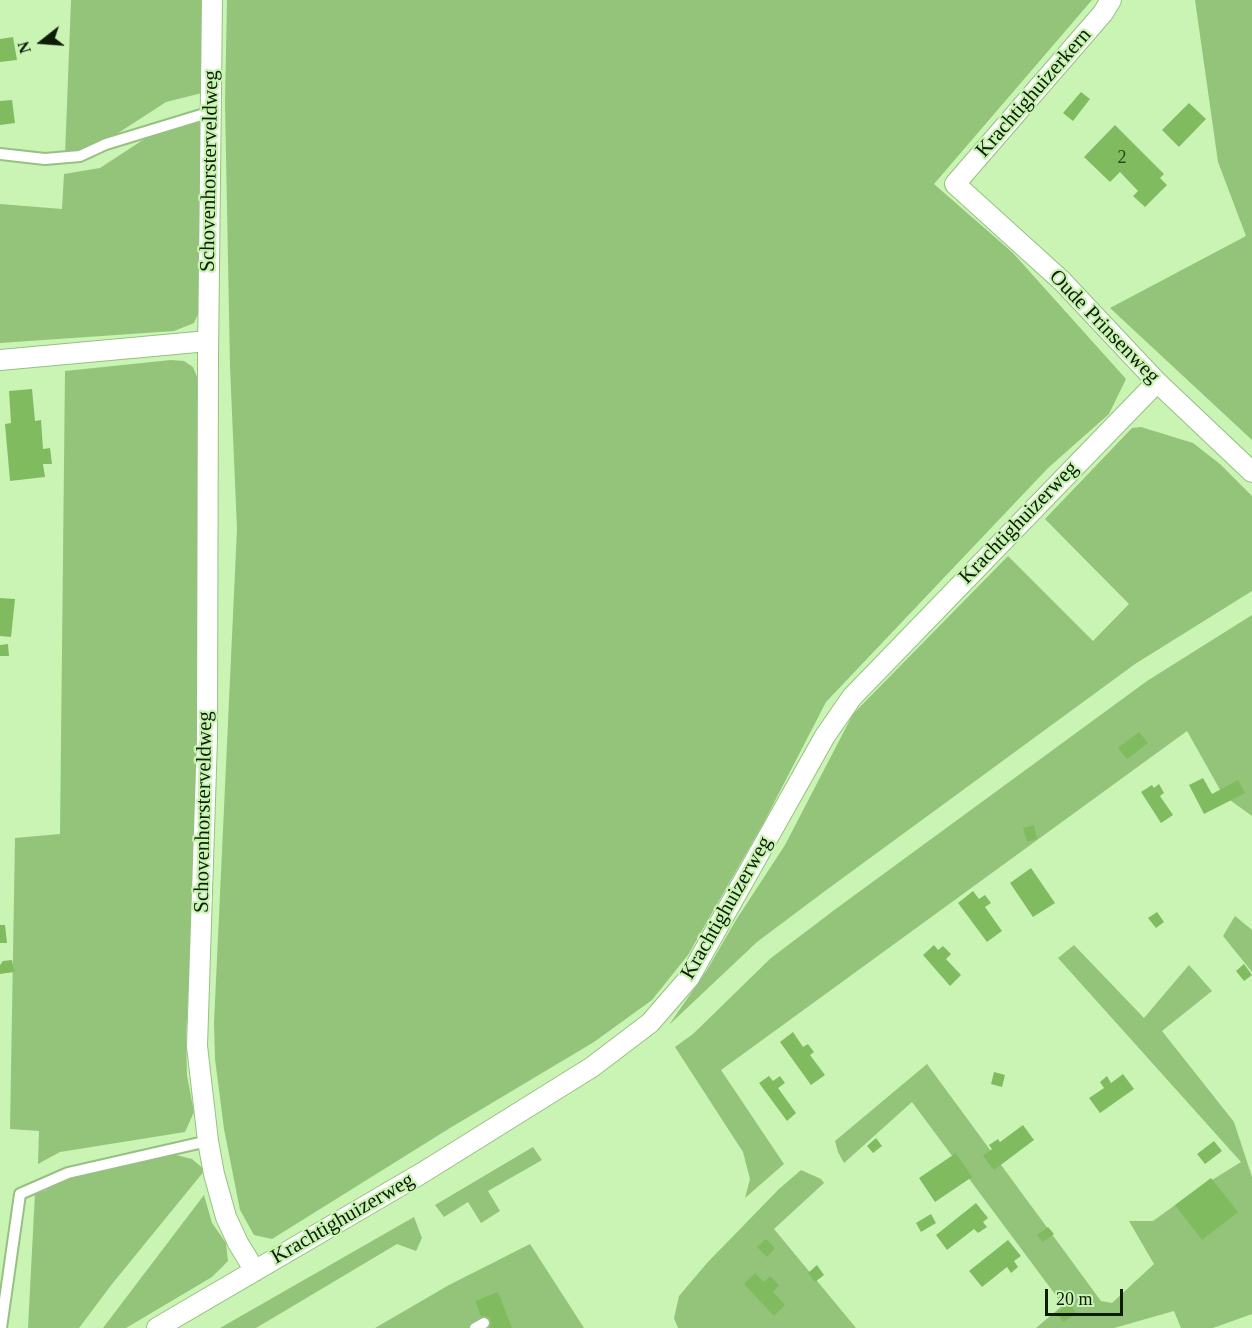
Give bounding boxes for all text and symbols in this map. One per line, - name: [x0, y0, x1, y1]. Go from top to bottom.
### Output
- north arrow: [12, 12, 72, 72]
- street label: Krachtighuizerkern: [971, 23, 1097, 163]
- text: N: [14, 39, 34, 55]
- street label: Schovenhorsterveldweg: [196, 70, 224, 272]
- house number: 2: [1118, 147, 1126, 169]
- street label: Oude Prinsenweg: [1043, 265, 1165, 389]
- street label: Krachtighuizerweg: [954, 456, 1084, 590]
- street label: Schovenhorsterveldweg: [190, 711, 218, 913]
- street label: Krachtighuizerweg: [676, 832, 778, 984]
- street label: Krachtighuizerweg: [267, 1168, 419, 1270]
- scale bar: [1048, 1277, 1126, 1315]
- text: 20 m: [1056, 1289, 1093, 1309]

